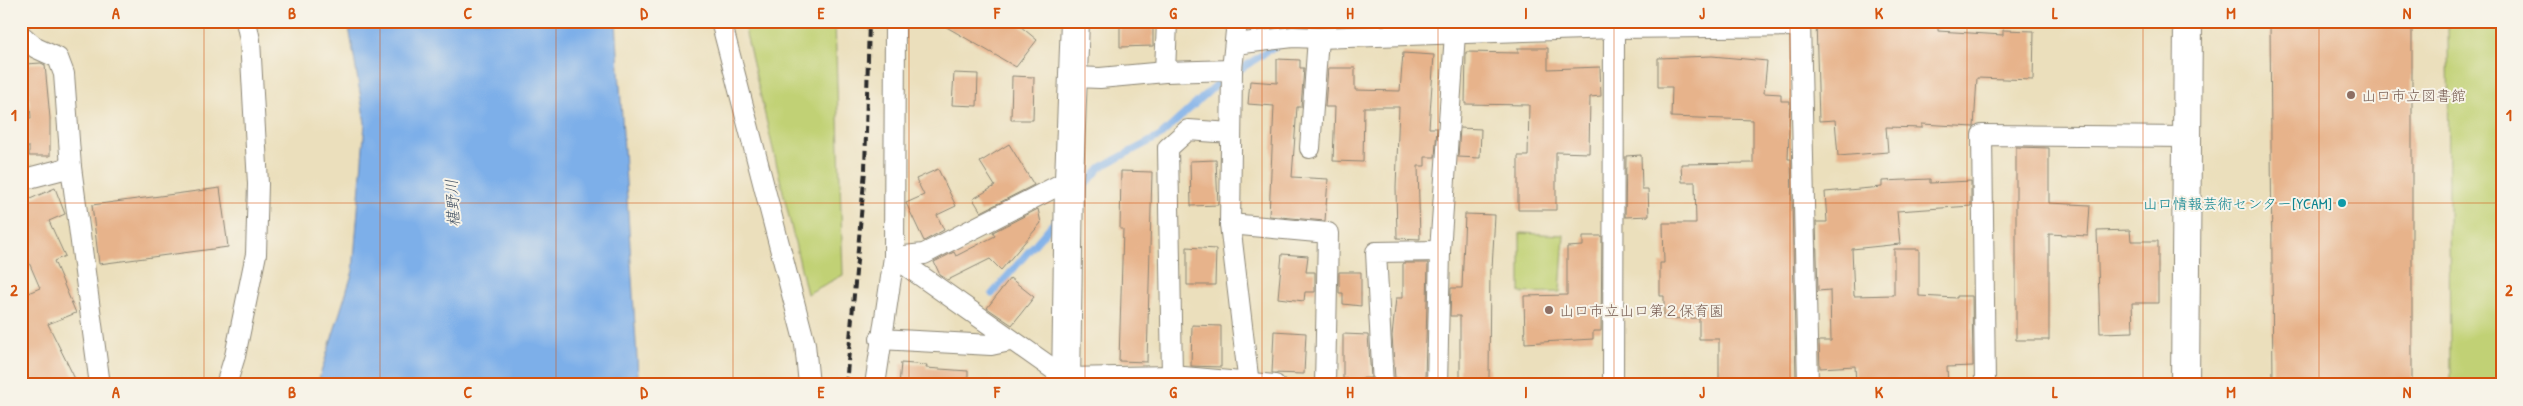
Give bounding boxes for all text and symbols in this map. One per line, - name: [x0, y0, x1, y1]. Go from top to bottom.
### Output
- text: A: [112, 2, 120, 24]
- text: B: [288, 2, 296, 24]
- text: C: [464, 2, 473, 24]
- text: D: [640, 2, 648, 24]
- text: E: [817, 2, 825, 24]
- text: F: [993, 2, 1001, 24]
- text: G: [1169, 2, 1177, 24]
- text: H: [1346, 2, 1354, 24]
- text: I: [1524, 2, 1528, 24]
- text: J: [1699, 2, 1705, 24]
- text: K: [1875, 2, 1884, 24]
- text: L: [2052, 2, 2058, 24]
- text: M: [2226, 2, 2236, 24]
- text: N: [2403, 2, 2412, 24]
- place label: 山口市立図書館: [2361, 85, 2466, 106]
- marker: 山口市立図書館: [2345, 89, 2357, 101]
- text: 1: [11, 104, 17, 126]
- text: 1: [2506, 104, 2512, 126]
- water label: 椹野川: [440, 178, 464, 228]
- place label: 山口情報芸術センター[YCAM]: [2143, 193, 2332, 214]
- marker: 山口情報芸術センター[YCAM]: [2336, 197, 2348, 209]
- text: 2: [10, 279, 18, 301]
- text: 2: [2505, 279, 2513, 301]
- place label: 山口市立山口第２保育園: [1559, 300, 1724, 321]
- marker: 山口市立山口第２保育園: [1543, 304, 1555, 316]
- text: A: [112, 381, 120, 403]
- text: B: [288, 381, 296, 403]
- text: C: [464, 381, 473, 403]
- text: D: [640, 381, 648, 403]
- text: E: [817, 381, 825, 403]
- text: F: [993, 381, 1001, 403]
- text: G: [1169, 381, 1177, 403]
- text: H: [1346, 381, 1354, 403]
- text: I: [1524, 381, 1528, 403]
- text: J: [1699, 381, 1705, 403]
- text: K: [1875, 381, 1884, 403]
- text: L: [2052, 381, 2058, 403]
- text: M: [2226, 381, 2236, 403]
- text: N: [2403, 381, 2412, 403]

